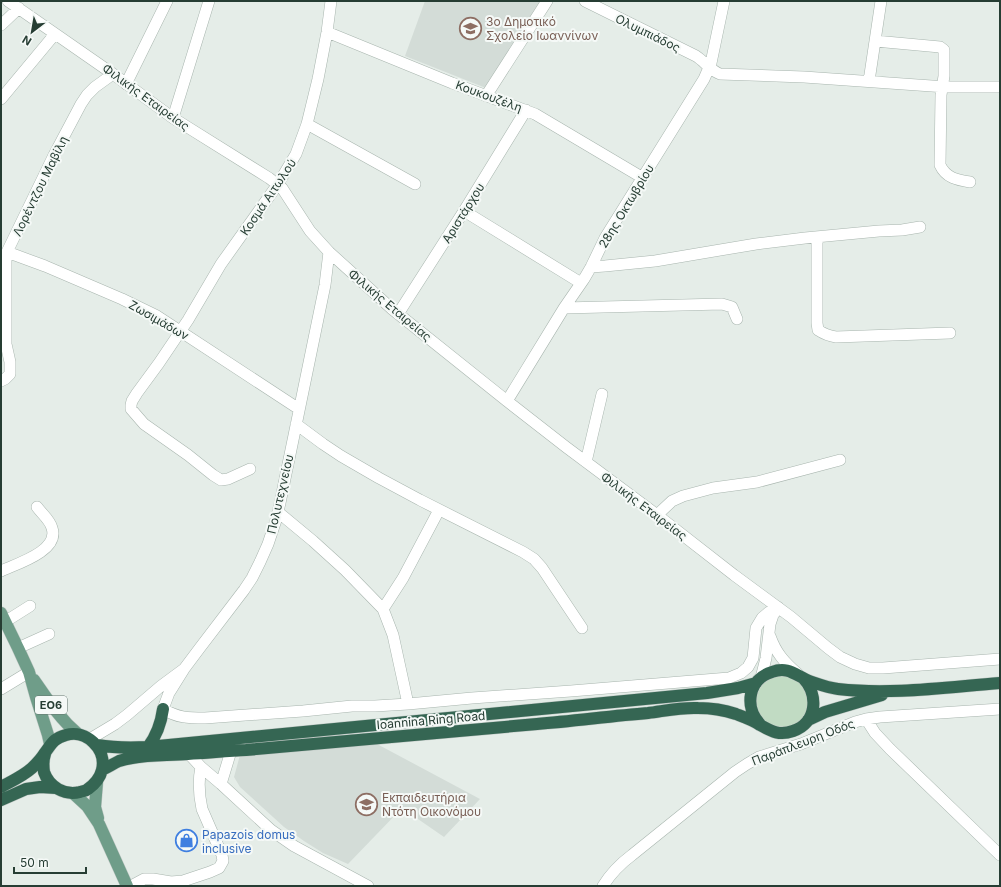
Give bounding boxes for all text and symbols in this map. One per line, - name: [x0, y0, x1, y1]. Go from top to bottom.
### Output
- street label: Ολυμπιάδος: [613, 11, 683, 55]
- north arrow: [12, 12, 52, 52]
- place label: 3ο Δημοτικό Σχολείο Ιωαννίνων: [486, 14, 598, 43]
- school or university icon: 3ο Δημοτικό Σχολείο Ιωαννίνων: [457, 15, 483, 41]
- text: N: [20, 32, 34, 49]
- street label: Φιλικής Εταιρείας: [99, 60, 193, 134]
- street label: Κουκουζέλη: [454, 77, 524, 115]
- street label: Λορέντζου Μαβίλη: [9, 133, 71, 239]
- street label: Κοσμά Αιτωλού: [237, 156, 299, 238]
- street label: 28ης Οκτωβρίου: [595, 161, 657, 251]
- street label: Αριστάρχου: [439, 180, 487, 246]
- street label: Φιλικής Εταιρείας: [345, 266, 435, 344]
- street label: Ζωσιμάδων: [126, 297, 192, 343]
- street label: Πολυτεχνείου: [264, 453, 296, 535]
- street label: Φιλικής Εταιρείας: [598, 469, 690, 543]
- road number: ΕΟ6: [35, 696, 67, 714]
- street label: Ioannina Ring Road: [376, 708, 486, 732]
- street label: Παράπλευρη Οδός: [750, 715, 857, 768]
- place label: Εκπαιδευτήρια Ντότη Οικονόμου: [382, 790, 481, 819]
- school or university icon: Εκπαιδευτήρια Ντότη Οικονόμου: [354, 791, 380, 817]
- place label: Papazois domus inclusive: [202, 827, 295, 856]
- shop icon: Papazois domus inclusive: [173, 828, 199, 854]
- scale bar: [14, 849, 86, 875]
- text: 50 m: [20, 855, 49, 870]

